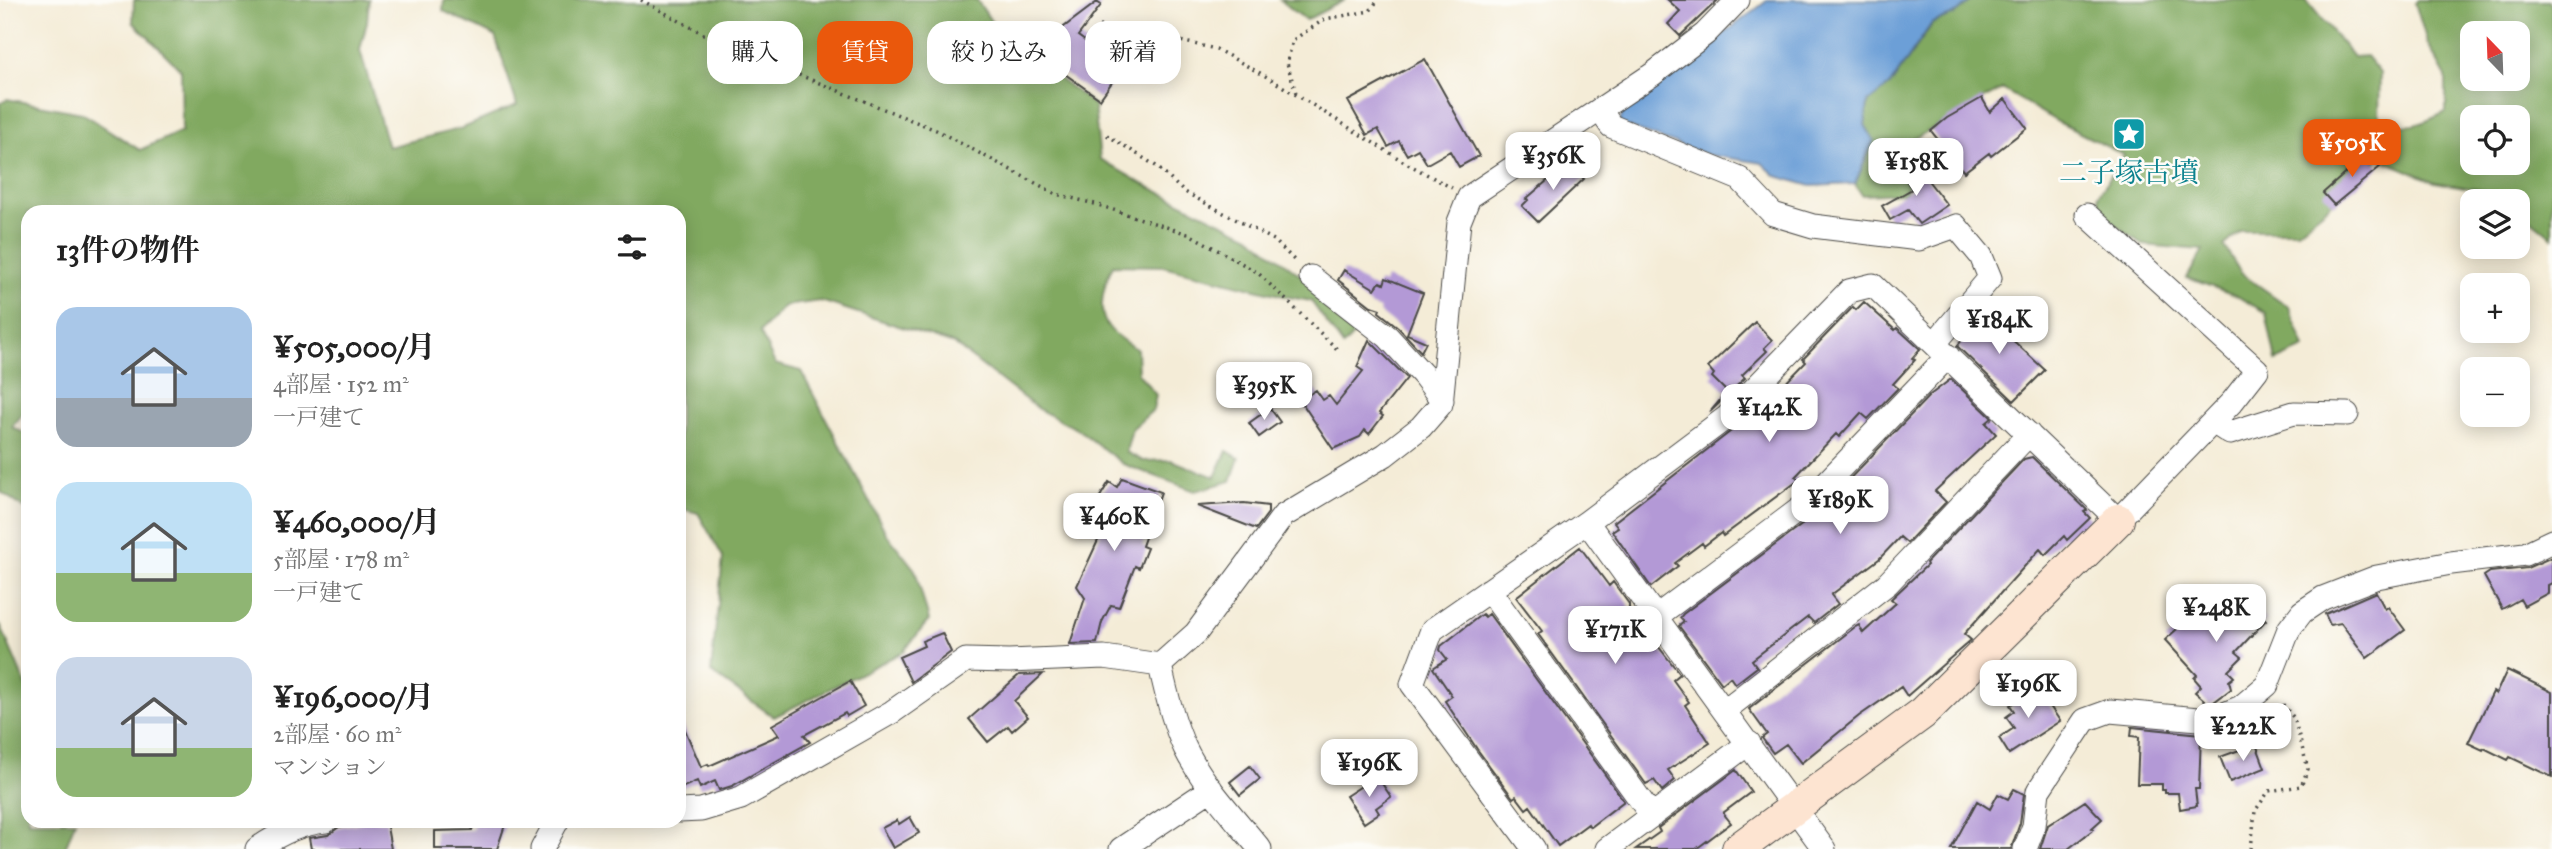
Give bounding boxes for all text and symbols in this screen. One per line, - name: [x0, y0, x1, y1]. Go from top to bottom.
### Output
- chip: 購入: [707, 21, 803, 84]
- chip: 賃貸: [817, 21, 913, 84]
- chip: 絞り込み: [927, 21, 1071, 84]
- chip: 新着: [1085, 21, 1181, 84]
- north arrow: [2460, 21, 2530, 91]
- map controls: [2460, 21, 2530, 427]
- button: locate: [2460, 105, 2530, 175]
- place icon: 二子塚古墳: [2110, 115, 2148, 153]
- pin: ¥505K: [2303, 120, 2401, 179]
- text: ¥505K: [2319, 128, 2385, 156]
- pin: ¥356K: [1504, 132, 1602, 192]
- pin: ¥158K: [1867, 138, 1965, 198]
- text: ¥356K: [1521, 141, 1585, 169]
- text: ¥158K: [1884, 147, 1948, 175]
- place label: 二子塚古墳: [2059, 155, 2199, 190]
- button: layers: [2460, 189, 2530, 259]
- icon: filters: [613, 228, 651, 266]
- text: 13件の物件: [56, 232, 200, 268]
- button: +: [2460, 273, 2530, 343]
- pin: ¥184K: [1950, 296, 2048, 356]
- text: ¥184K: [1966, 305, 2032, 333]
- text: ¥505,000/月: [273, 329, 435, 365]
- icon: home: [112, 335, 196, 419]
- button: −: [2460, 357, 2530, 427]
- pin: ¥395K: [1215, 362, 1313, 422]
- text: 4部屋 · 152 m²: [273, 370, 409, 398]
- text: ¥395K: [1232, 371, 1296, 399]
- pin: ¥142K: [1720, 384, 1818, 444]
- text: ¥142K: [1737, 393, 1801, 421]
- text: 一戸建て: [273, 403, 365, 431]
- pin: ¥189K: [1791, 476, 1889, 536]
- text: ¥189K: [1807, 485, 1873, 513]
- pin: ¥460K: [1065, 494, 1163, 553]
- text: ¥460K: [1079, 502, 1149, 530]
- text: ¥460,000/月: [273, 504, 440, 540]
- icon: home: [112, 510, 196, 594]
- text: 5部屋 · 178 m²: [273, 545, 409, 573]
- text: 一戸建て: [273, 578, 365, 606]
- pin: ¥248K: [2167, 584, 2265, 644]
- text: ¥248K: [2182, 593, 2250, 621]
- pin: ¥171K: [1566, 606, 1664, 666]
- text: ¥171K: [1584, 615, 1646, 643]
- pin: ¥196K: [1979, 660, 2077, 720]
- text: ¥196K: [1996, 669, 2060, 697]
- text: ¥196,000/月: [273, 679, 434, 715]
- icon: home: [112, 685, 196, 769]
- pin: ¥222K: [2194, 704, 2292, 763]
- text: ¥222K: [2210, 712, 2276, 740]
- text: 2部屋 · 60 m²: [273, 720, 401, 748]
- pin: ¥196K: [1320, 740, 1418, 799]
- text: ¥196K: [1337, 748, 1401, 776]
- text: マンション: [273, 753, 387, 781]

